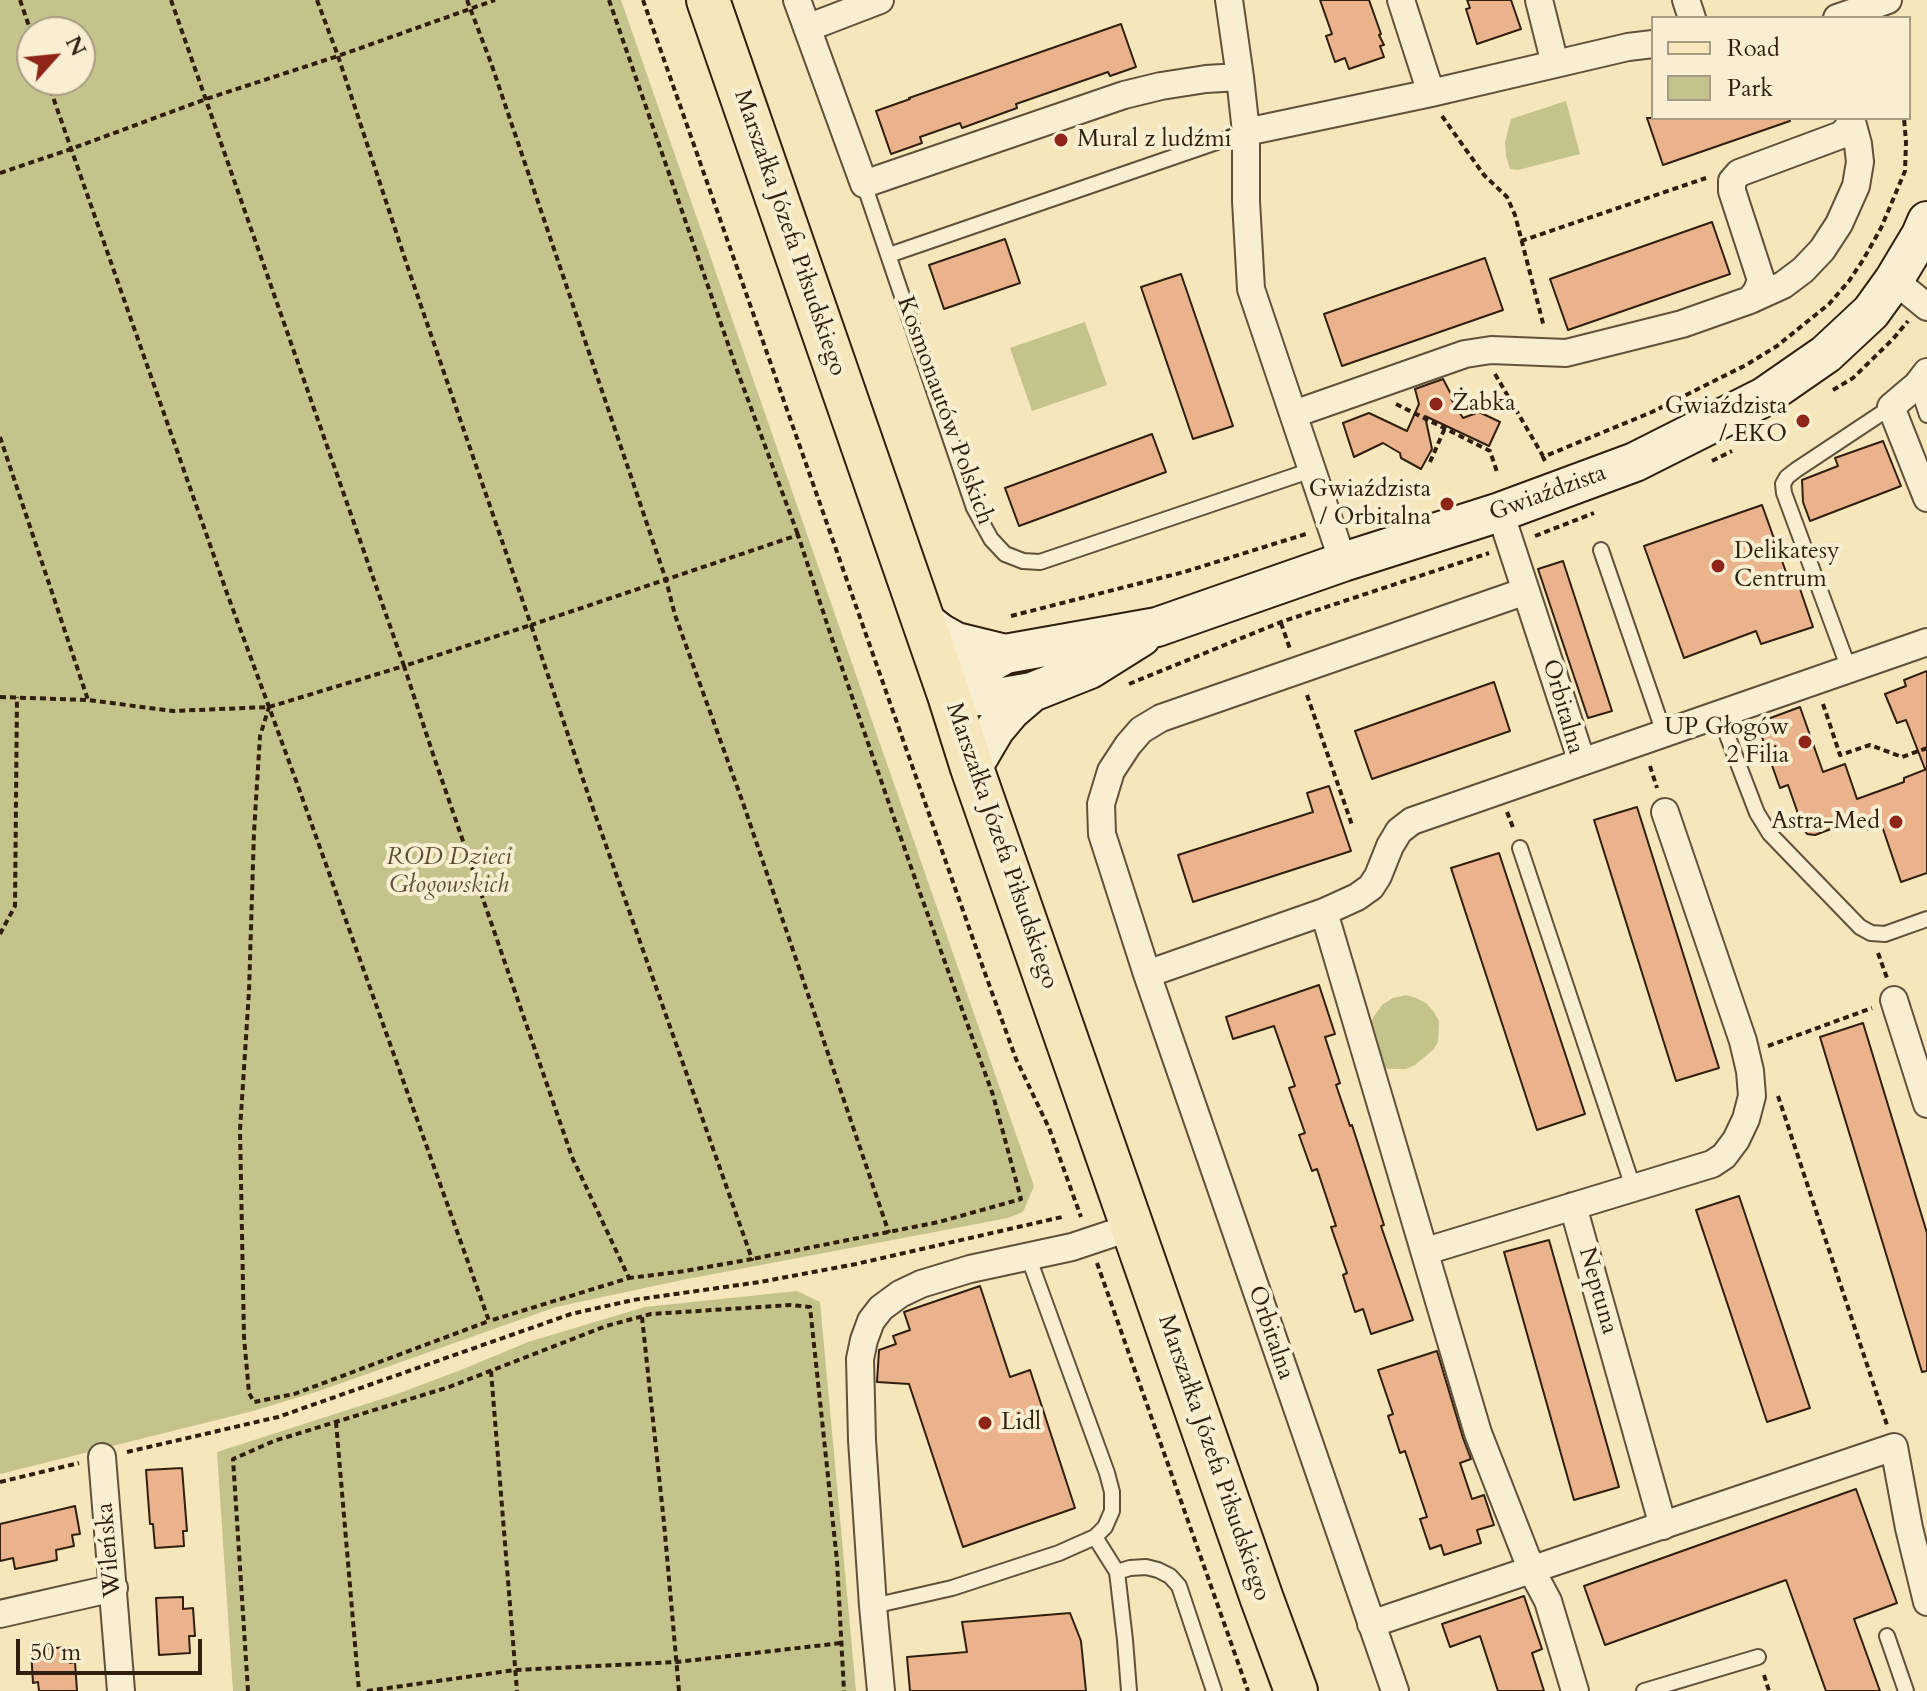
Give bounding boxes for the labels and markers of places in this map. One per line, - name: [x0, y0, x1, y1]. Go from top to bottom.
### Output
- place label: Mural z ludźmi: [1077, 126, 1231, 154]
- marker: Mural z ludźmi: [1052, 131, 1070, 149]
- place label: Żabka: [1452, 390, 1516, 418]
- place label: Gwiaździsta / EKO: [1665, 393, 1787, 449]
- marker: Żabka: [1427, 395, 1445, 413]
- marker: Gwiaździsta / EKO: [1794, 412, 1812, 430]
- place label: Gwiaździsta / Orbitalna: [1309, 476, 1431, 532]
- marker: Gwiaździsta / Orbitalna: [1438, 495, 1456, 513]
- place label: Delikatesy Centrum: [1734, 538, 1840, 594]
- marker: Delikatesy Centrum: [1709, 557, 1727, 575]
- place label: UP Głogów 2 Filia: [1664, 714, 1789, 770]
- marker: UP Głogów 2 Filia: [1796, 733, 1814, 751]
- place label: Astra-Med: [1771, 808, 1880, 836]
- marker: Astra-Med: [1887, 813, 1905, 831]
- place label: Lidl: [1001, 1409, 1041, 1437]
- marker: Lidl: [976, 1414, 994, 1432]

